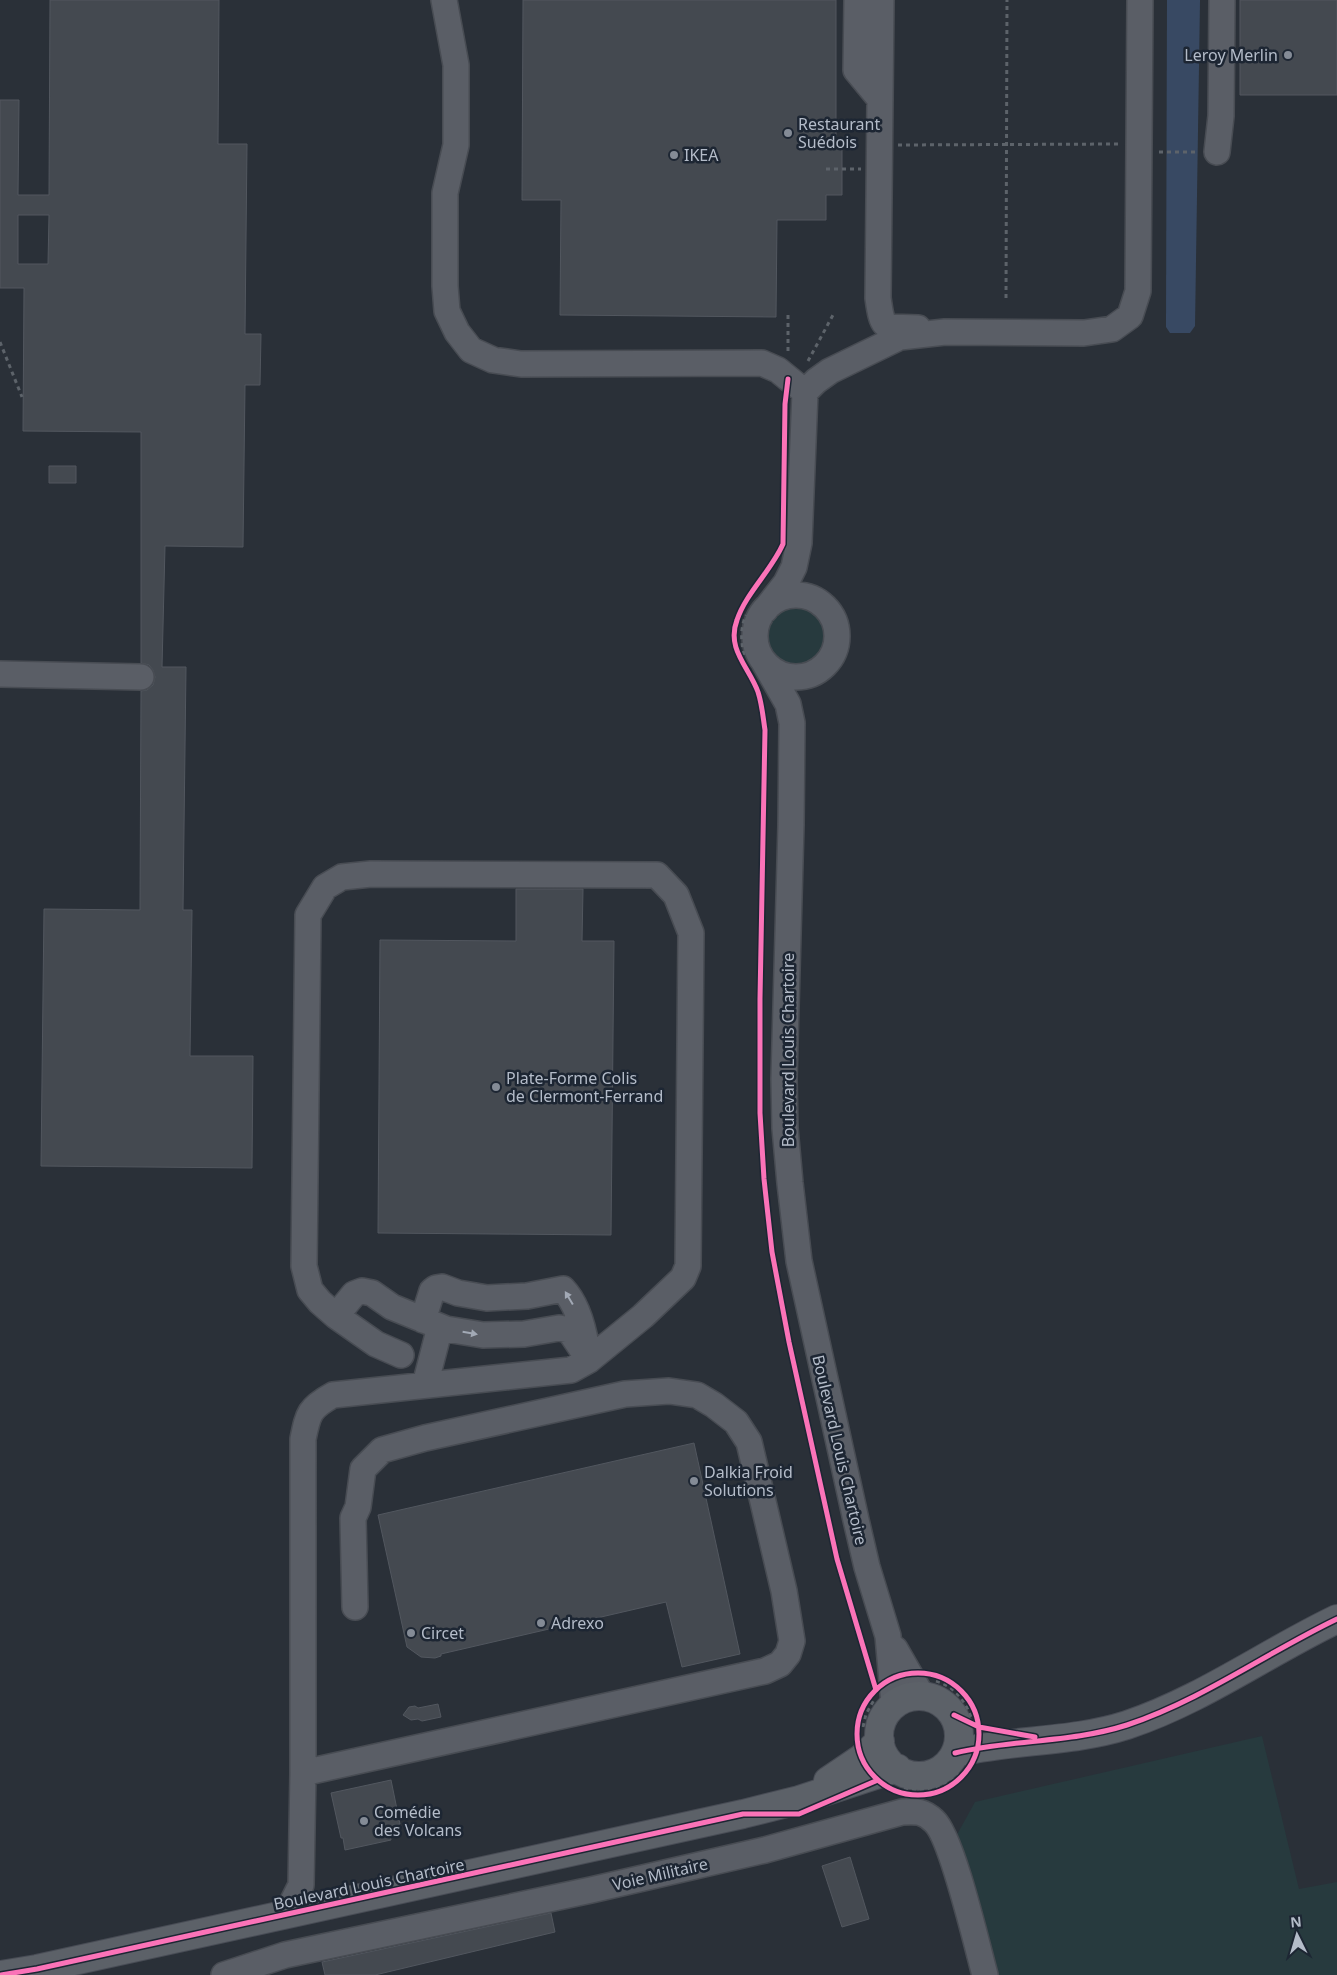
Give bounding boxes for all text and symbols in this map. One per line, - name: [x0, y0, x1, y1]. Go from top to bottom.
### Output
- place label: Leroy Merlin: [1184, 44, 1278, 66]
- marker: Leroy Merlin: [1282, 49, 1294, 61]
- place label: Restaurant Suédois: [798, 113, 880, 153]
- marker: Restaurant Suédois: [782, 127, 794, 139]
- place label: IKEA: [684, 144, 719, 166]
- marker: IKEA: [668, 149, 680, 161]
- street label: Boulevard Louis Chartoire: [777, 953, 799, 1147]
- place label: Plate-Forme Colis de Clermont-Ferrand: [506, 1067, 663, 1107]
- marker: Plate-Forme Colis de Clermont-Ferrand: [490, 1081, 502, 1093]
- one-way arrow: [564, 1291, 573, 1304]
- one-way arrow: [462, 1329, 478, 1337]
- street label: Boulevard Louis Chartoire: [807, 1353, 873, 1547]
- place label: Dalkia Froid Solutions: [704, 1461, 793, 1501]
- marker: Dalkia Froid Solutions: [688, 1475, 700, 1487]
- place label: Adrexo: [551, 1612, 604, 1634]
- marker: Adrexo: [535, 1617, 547, 1629]
- place label: Circet: [421, 1622, 464, 1644]
- marker: Circet: [405, 1627, 417, 1639]
- place label: Comédie des Volcans: [374, 1801, 462, 1841]
- marker: Comédie des Volcans: [358, 1815, 370, 1827]
- street label: Voie Militaire: [610, 1852, 710, 1896]
- street label: Boulevard Louis Chartoire: [272, 1853, 466, 1915]
- north arrow: [1272, 1910, 1322, 1960]
- text: N: [1289, 1912, 1302, 1932]

